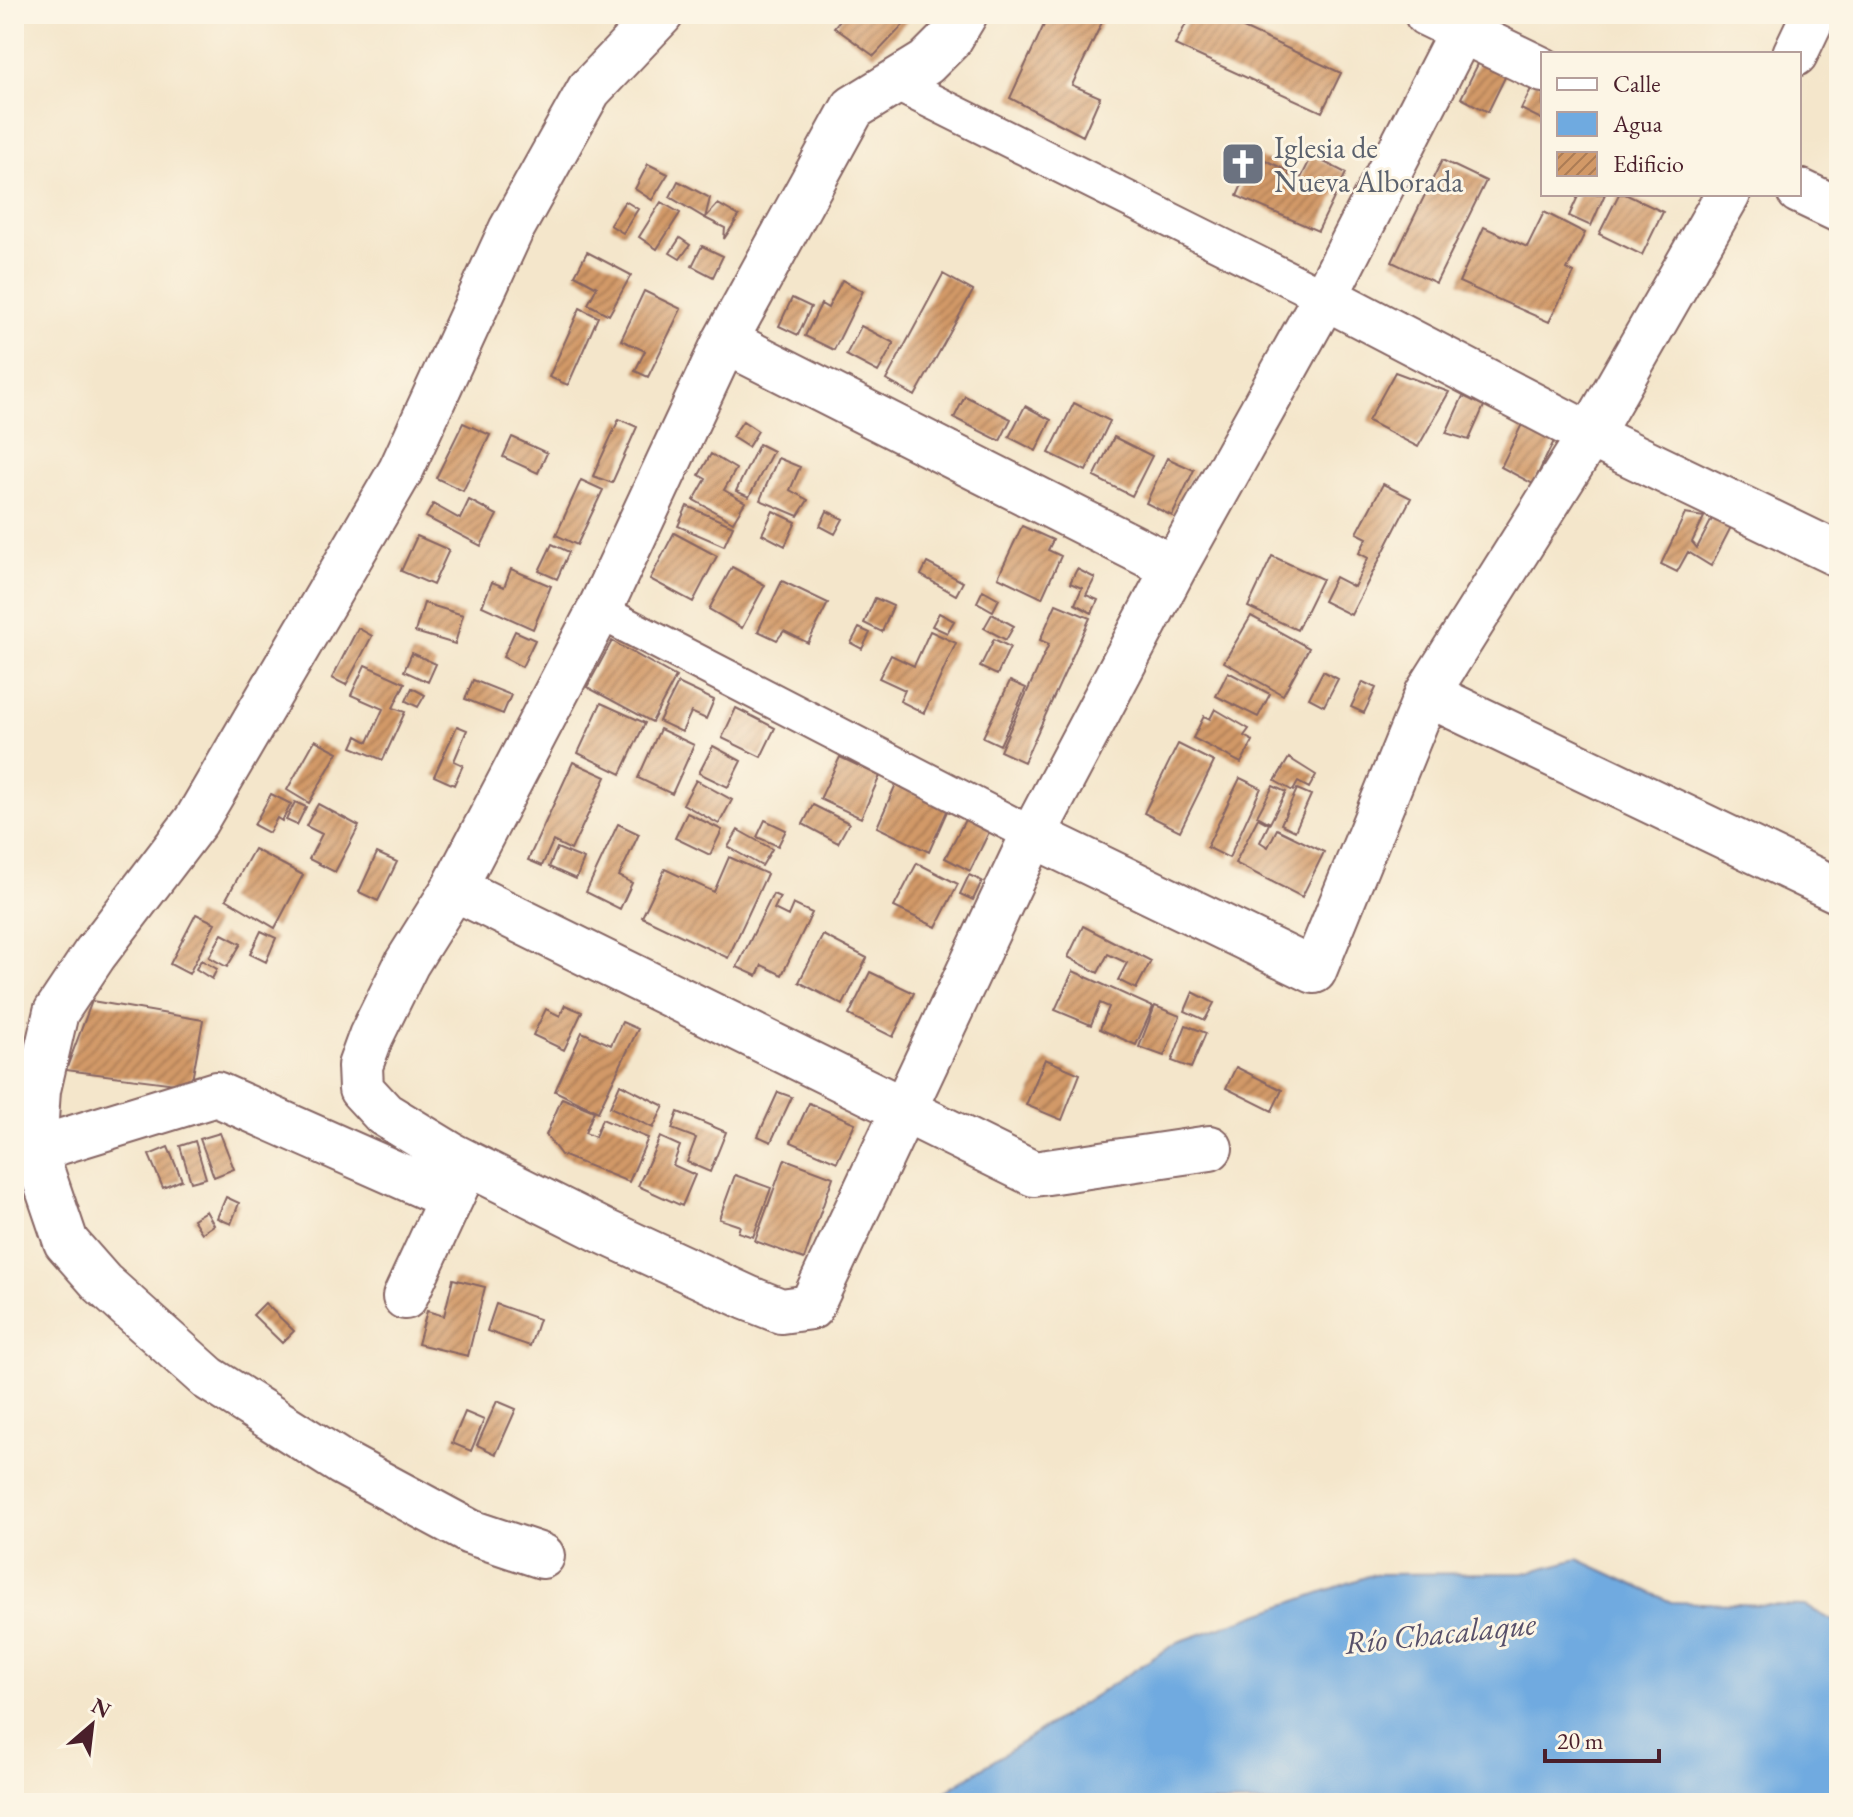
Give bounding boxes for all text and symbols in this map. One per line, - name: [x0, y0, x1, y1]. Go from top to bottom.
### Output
- legend: [1541, 52, 1801, 196]
- text: Calle: [1613, 68, 1661, 99]
- text: Agua: [1612, 108, 1663, 139]
- place label: Iglesia de Nueva Alborada: [1274, 128, 1463, 201]
- church icon: Iglesia de Nueva Alborada: [1219, 140, 1267, 188]
- text: Edificio: [1613, 148, 1684, 179]
- water label: Río Chacalaque: [1342, 1602, 1539, 1664]
- north arrow: [52, 1685, 132, 1765]
- text: N: [86, 1691, 116, 1725]
- scale bar: [1545, 1713, 1659, 1763]
- text: 20 m: [1557, 1725, 1604, 1756]

